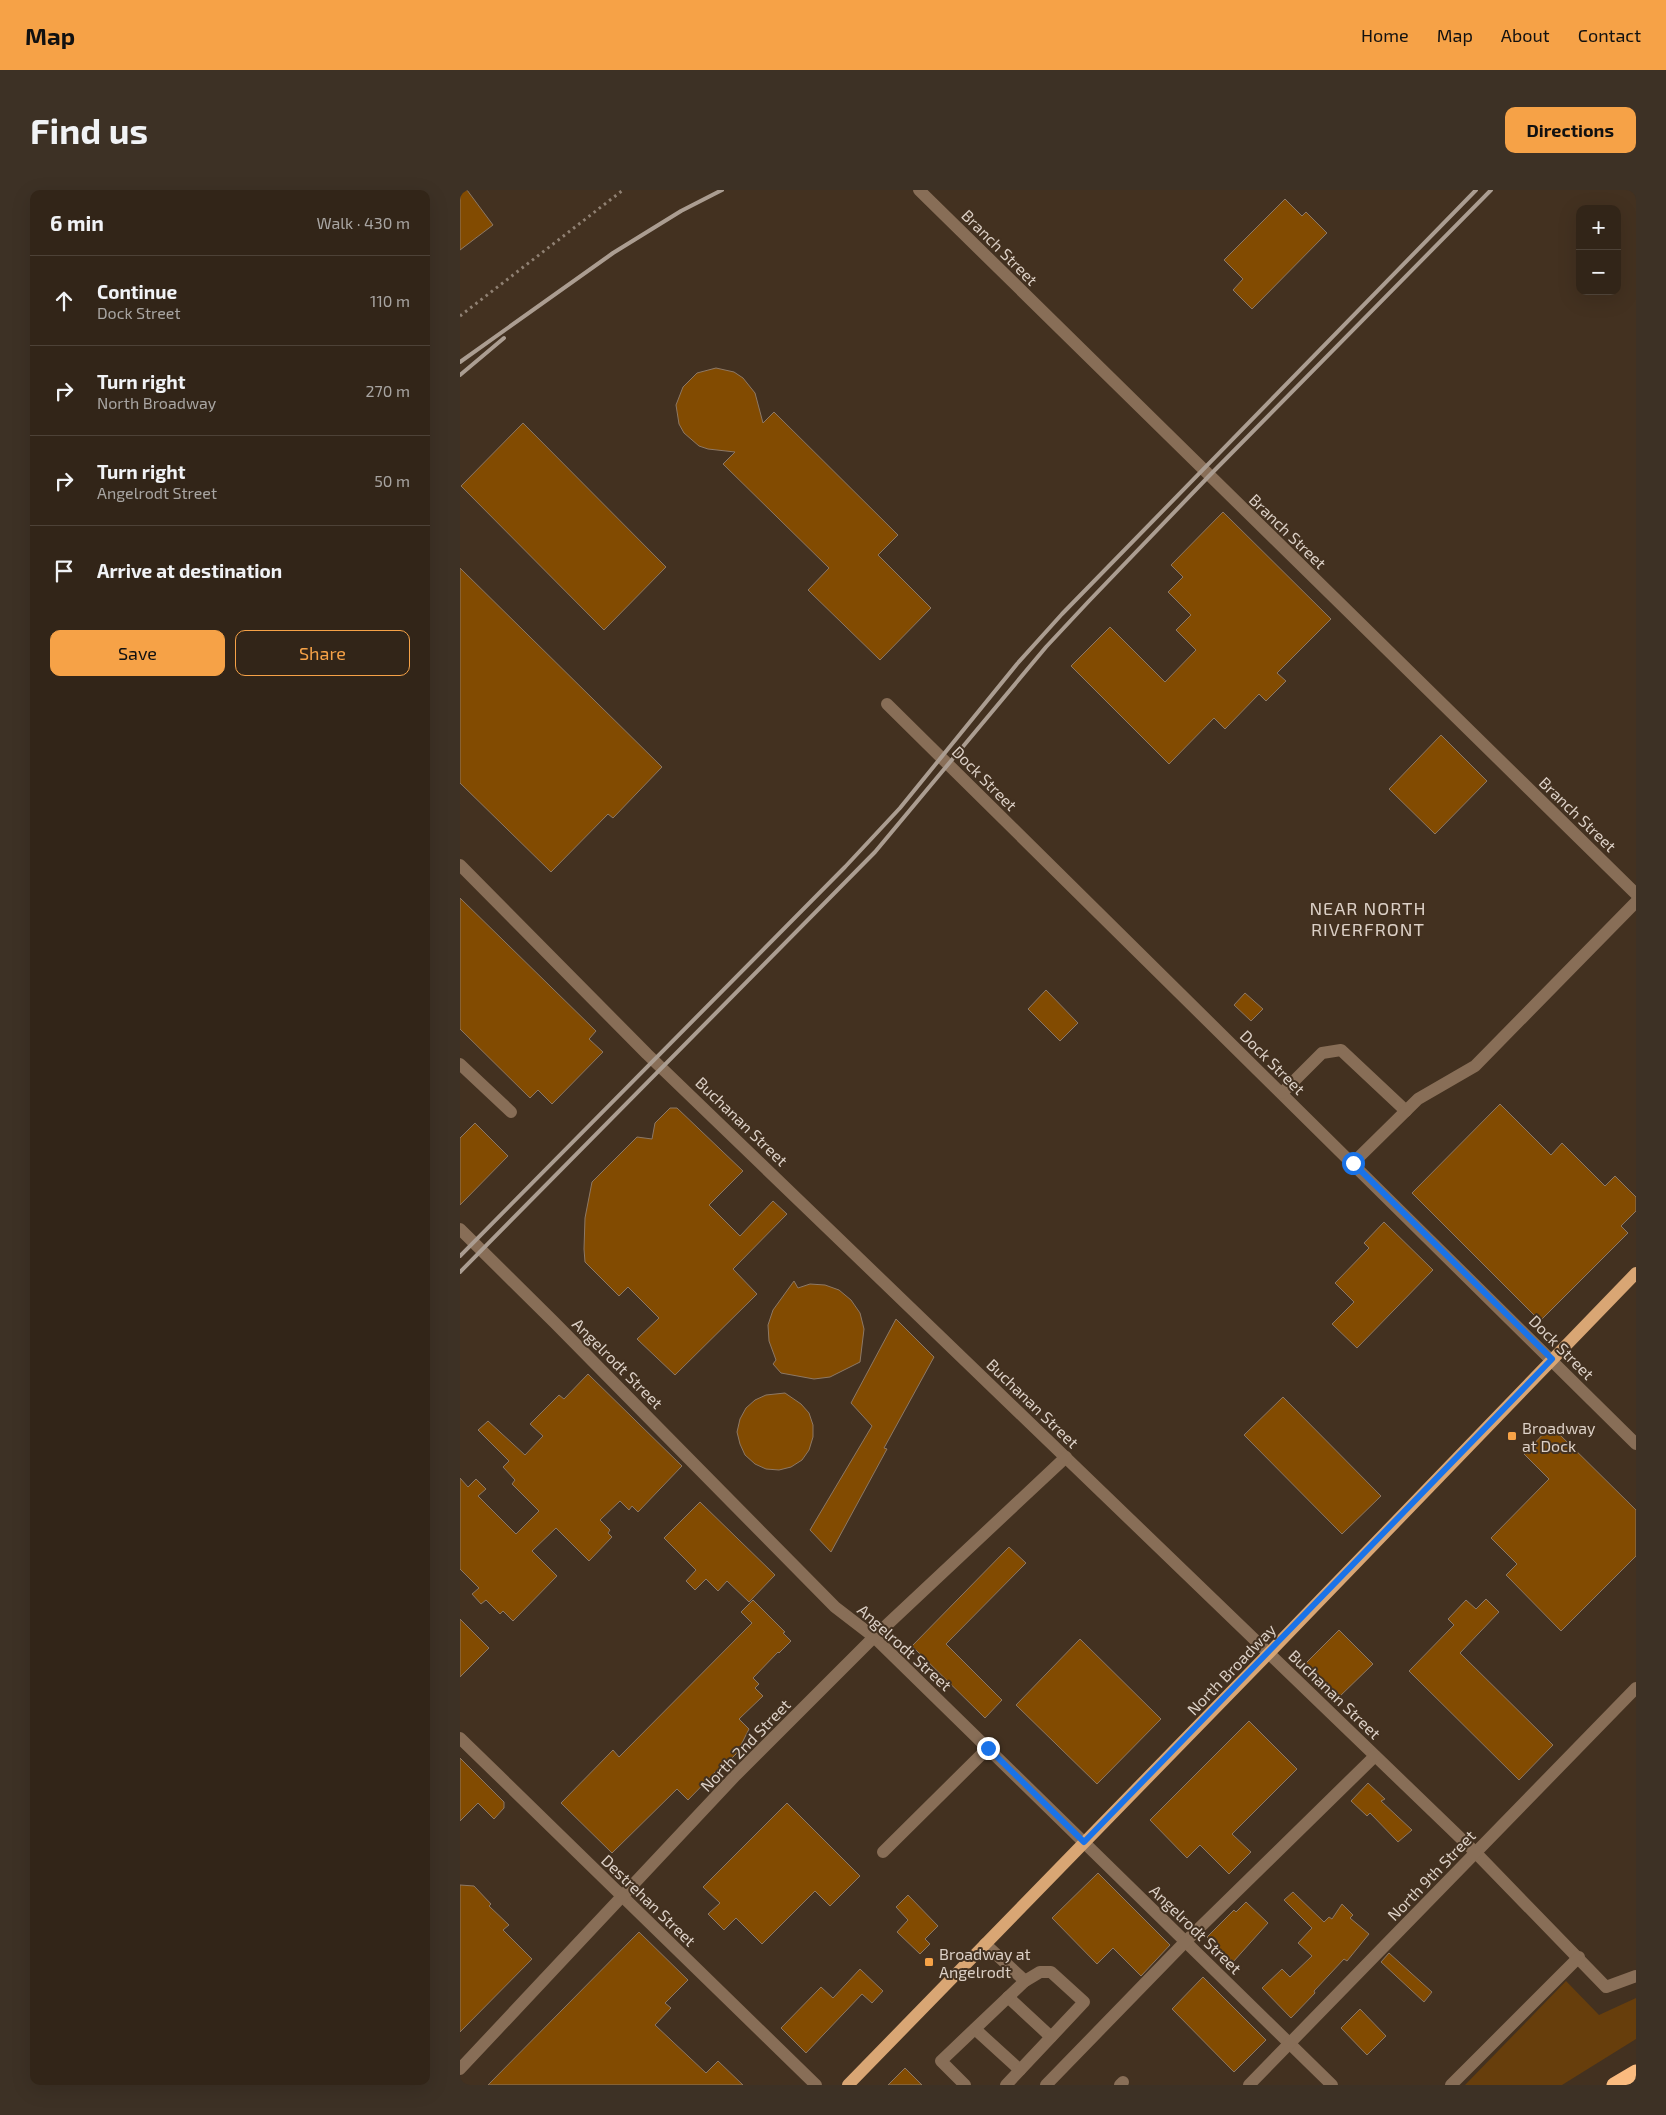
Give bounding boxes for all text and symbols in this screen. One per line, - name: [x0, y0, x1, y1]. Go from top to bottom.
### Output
- text: Map: [25, 21, 75, 50]
- text: Home: [1361, 24, 1409, 46]
- text: Map: [1437, 24, 1473, 46]
- text: About: [1501, 24, 1550, 46]
- text: Contact: [1578, 24, 1641, 46]
- button: Directions: [1505, 107, 1636, 153]
- text: Find us: [30, 109, 148, 151]
- street label: Branch Street: [958, 205, 1042, 289]
- map controls: [1576, 205, 1621, 295]
- button: +: [1576, 205, 1621, 250]
- text: 6 min: [50, 210, 104, 235]
- text: Walk · 430 m: [317, 213, 410, 232]
- button: −: [1576, 250, 1621, 295]
- text: Continue: [97, 280, 177, 303]
- icon: ahead: [50, 287, 78, 315]
- text: 110 m: [370, 291, 410, 310]
- text: Dock Street: [97, 303, 181, 322]
- text: Turn right: [97, 370, 185, 393]
- icon: right: [50, 377, 78, 405]
- text: 270 m: [366, 381, 410, 400]
- text: North Broadway: [97, 393, 216, 412]
- text: Turn right: [97, 460, 185, 483]
- icon: right: [50, 467, 78, 495]
- text: 50 m: [374, 471, 410, 490]
- text: Angelrodt Street: [97, 483, 217, 502]
- street label: Branch Street: [1246, 490, 1330, 572]
- icon: arrive: [50, 557, 78, 585]
- text: Arrive at destination: [97, 559, 282, 582]
- button: Save: [50, 630, 225, 676]
- button: Share: [235, 630, 410, 676]
- street label: Dock Street: [949, 742, 1021, 814]
- street label: Branch Street: [1536, 773, 1620, 855]
- district label: NEAR NORTH RIVERFRONT: [1309, 897, 1427, 940]
- street label: Dock Street: [1237, 1026, 1309, 1098]
- street label: Buchanan Street: [692, 1072, 792, 1170]
- route start: [1342, 1152, 1365, 1175]
- street label: Dock Street: [1526, 1311, 1598, 1383]
- street label: Angelrodt Street: [569, 1314, 667, 1412]
- street label: Buchanan Street: [983, 1354, 1083, 1452]
- place label: Broadway at Dock: [1522, 1418, 1596, 1455]
- marker: Broadway at Dock: [1506, 1430, 1518, 1442]
- street label: Angelrodt Street: [854, 1600, 956, 1694]
- street label: North Broadway: [1183, 1619, 1280, 1719]
- street label: Buchanan Street: [1285, 1645, 1385, 1743]
- street label: North 2nd Street: [696, 1695, 794, 1795]
- route end: [977, 1737, 1000, 1760]
- street label: North 9th Street: [1383, 1826, 1479, 1924]
- street label: Destrehan Street: [598, 1850, 700, 1950]
- street label: Angelrodt Street: [1146, 1880, 1246, 1978]
- place label: Broadway at Angelrodt: [939, 1944, 1031, 1981]
- marker: Broadway at Angelrodt: [923, 1956, 935, 1968]

